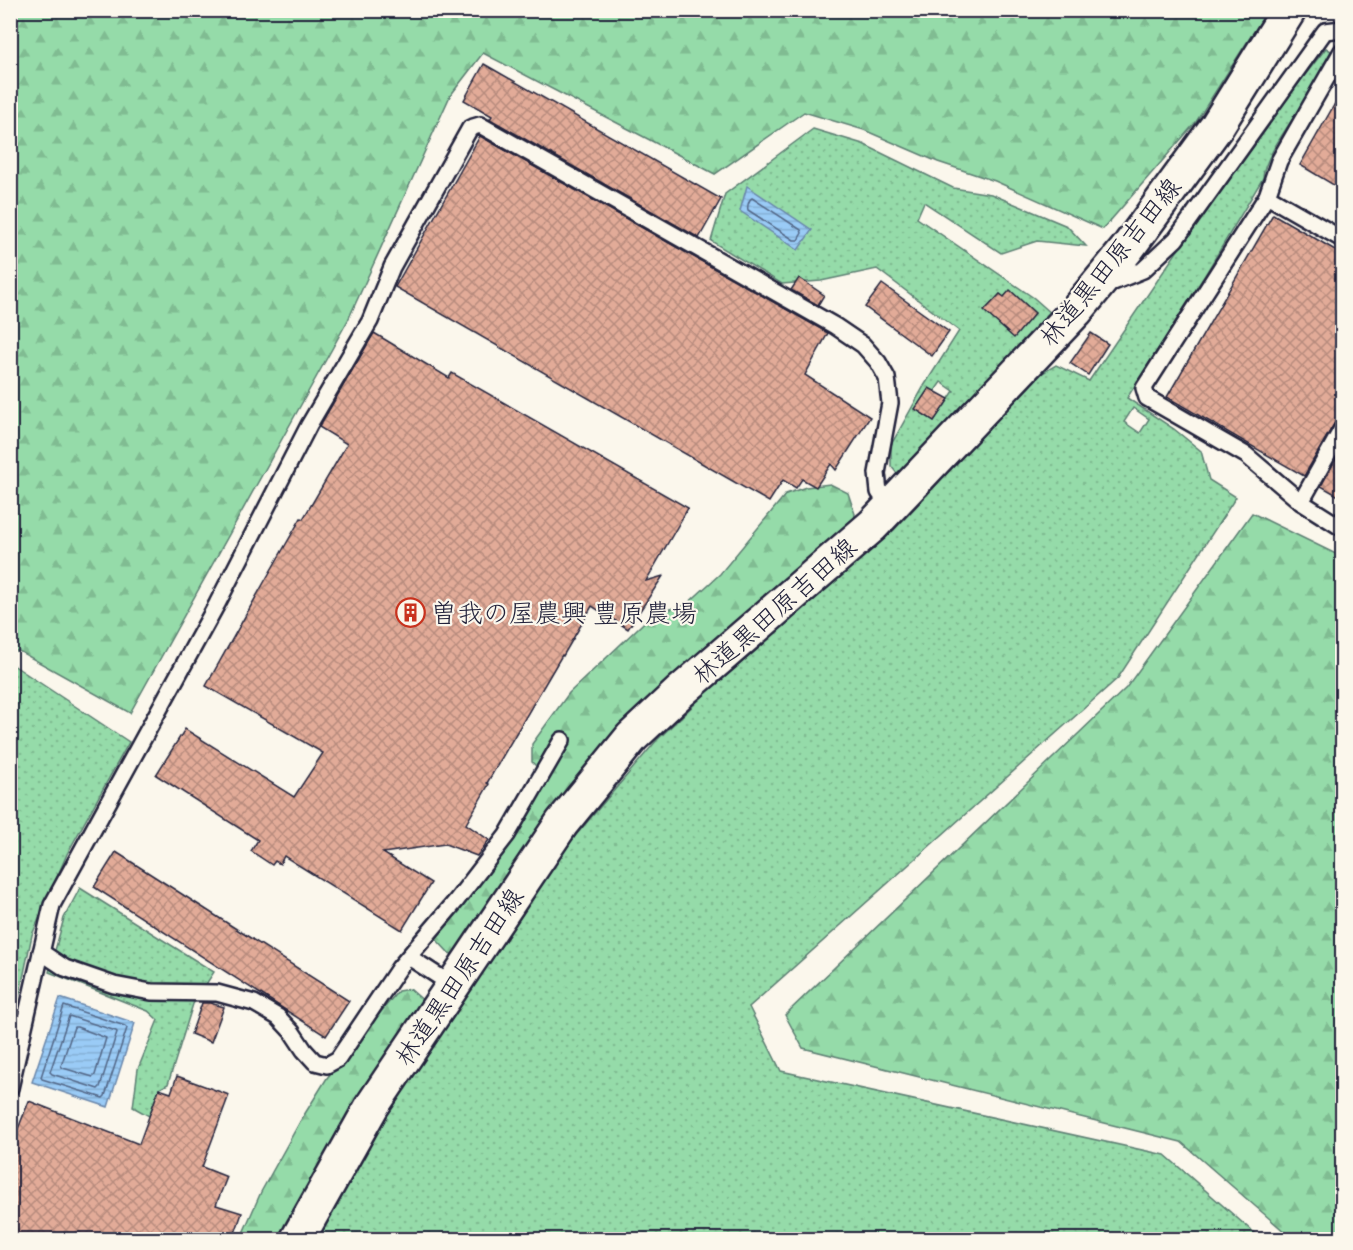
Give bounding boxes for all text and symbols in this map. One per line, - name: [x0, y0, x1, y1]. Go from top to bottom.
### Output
- street label: 林道黒田原吉田線: [1032, 171, 1188, 353]
- street label: 林道黒田原吉田線: [685, 531, 863, 691]
- building icon: 曽我の屋農興 豊原農場: [394, 597, 426, 629]
- place label: 曽我の屋農興 豊原農場: [431, 597, 697, 629]
- street label: 林道黒田原吉田線: [388, 882, 530, 1072]

